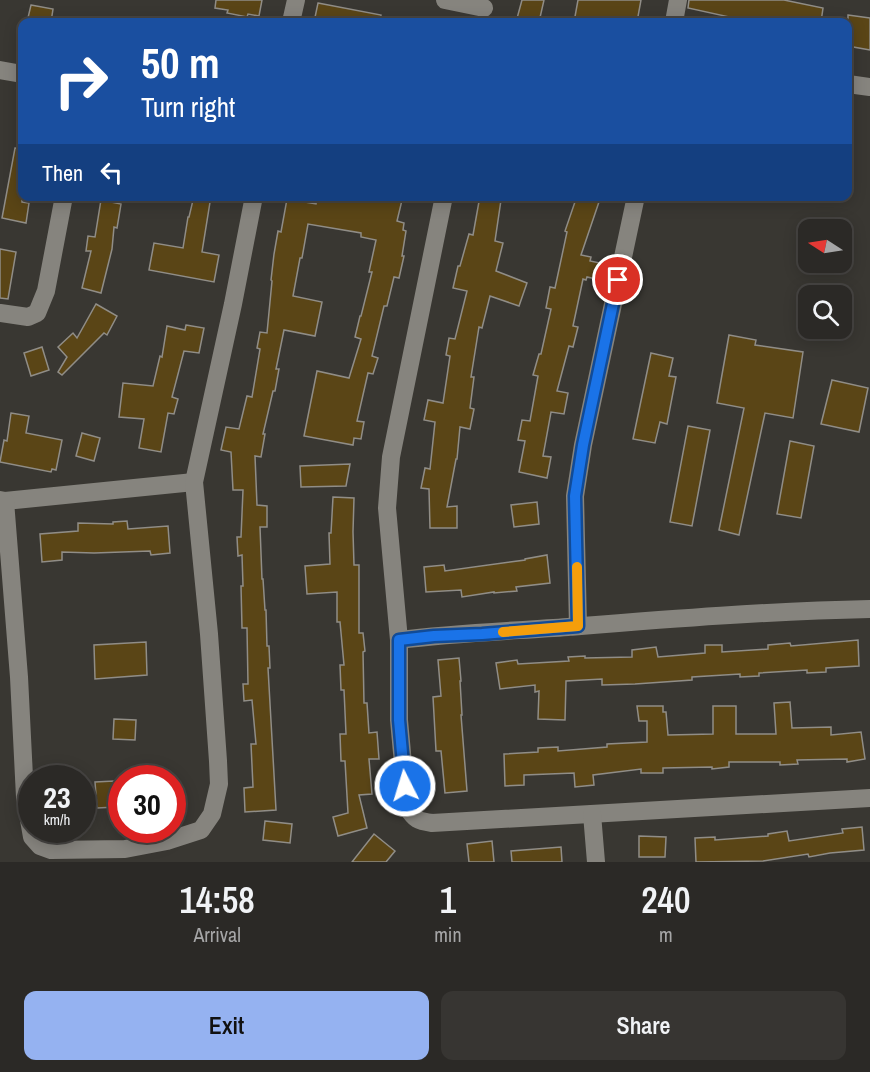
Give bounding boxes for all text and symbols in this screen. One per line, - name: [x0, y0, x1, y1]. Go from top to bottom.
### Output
- text: 50 m: [141, 35, 220, 91]
- icon: right: [42, 42, 120, 120]
- text: Turn right: [141, 89, 235, 125]
- icon: left: [95, 156, 128, 189]
- text: Then: [42, 158, 83, 188]
- north arrow: [798, 219, 852, 273]
- map controls: [798, 219, 852, 339]
- pin: [592, 254, 643, 305]
- icon: arrive: [601, 263, 634, 296]
- button: search: [798, 285, 852, 339]
- position arrow: [373, 754, 437, 818]
- speed limit sign: 30: [108, 765, 186, 843]
- text: 23: [43, 777, 71, 817]
- text: km/h: [44, 809, 70, 830]
- text: 14:58: [180, 876, 255, 924]
- text: 1: [440, 876, 456, 924]
- text: 240: [641, 876, 690, 924]
- text: Arrival: [193, 921, 241, 948]
- text: min: [434, 921, 462, 948]
- text: m: [659, 921, 673, 948]
- button: Exit: [24, 991, 429, 1060]
- button: Share: [441, 991, 846, 1060]

